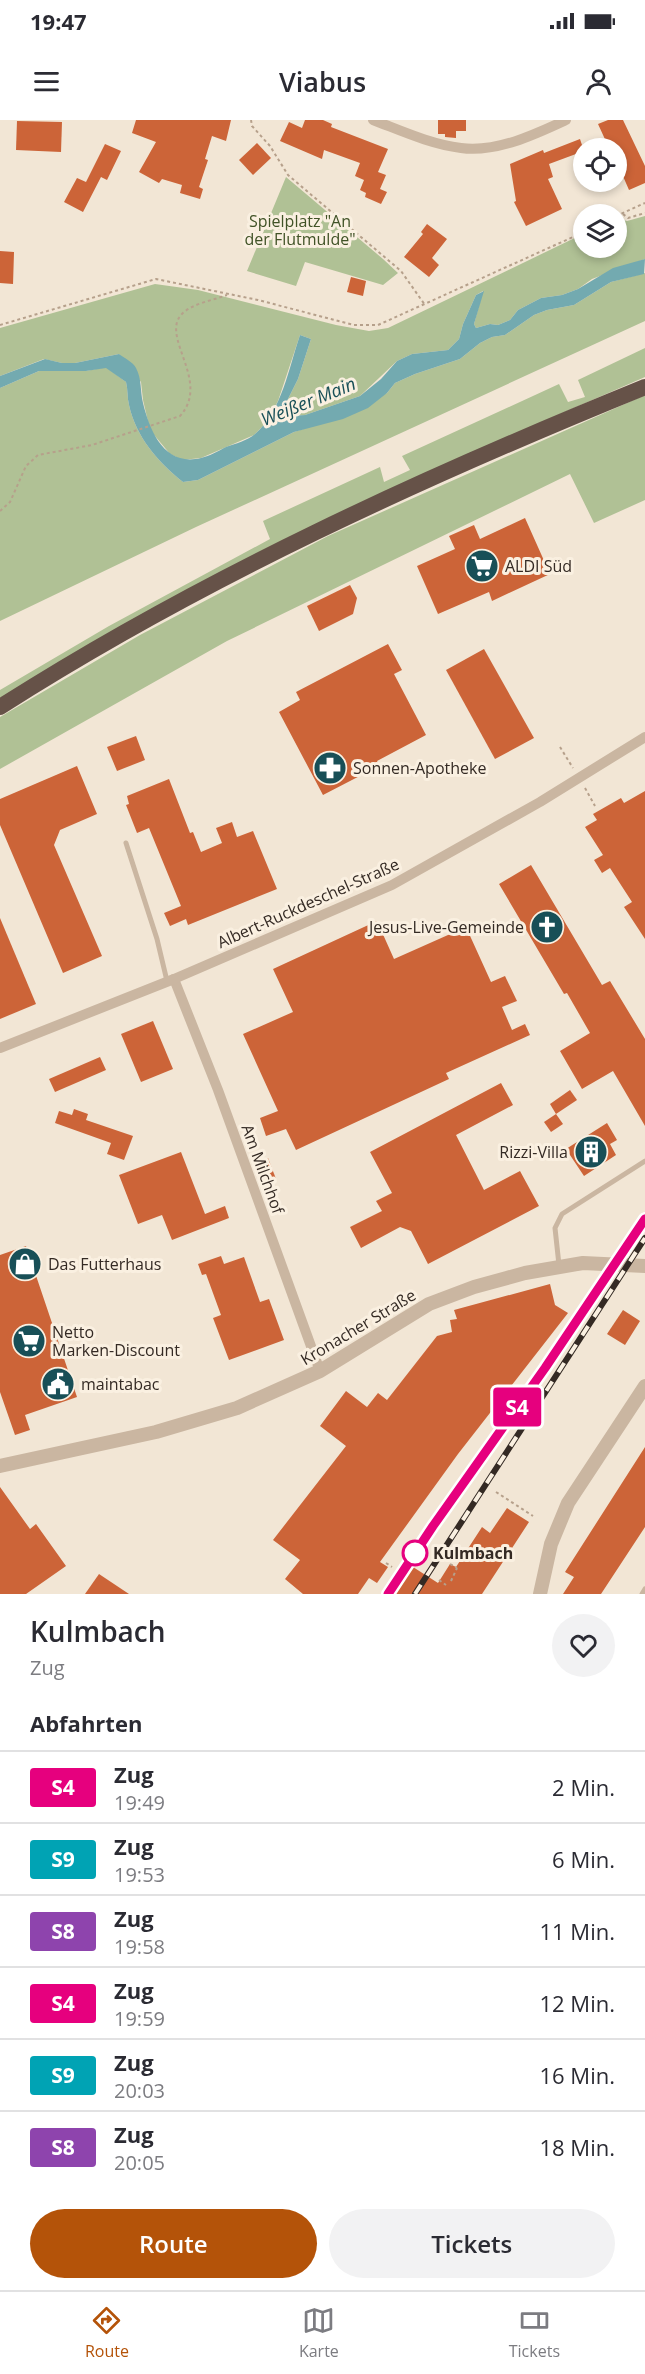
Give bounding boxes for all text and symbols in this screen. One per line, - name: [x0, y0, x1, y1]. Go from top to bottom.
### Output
- text: 19:47: [30, 6, 87, 36]
- text: Viabus: [279, 63, 366, 100]
- icon: menu: [30, 65, 63, 98]
- icon: person: [582, 65, 615, 98]
- map controls: [573, 138, 627, 258]
- button: locate: [573, 138, 627, 192]
- button: layers: [573, 204, 627, 258]
- park label: Spielplatz "An der Flutmulde": [244, 210, 356, 250]
- water label: Weißer Main: [257, 371, 359, 431]
- supermarket icon: ALDI Süd: [464, 548, 500, 584]
- place label: ALDI Süd: [505, 555, 572, 577]
- pharmacy icon: Sonnen-Apotheke: [312, 750, 348, 786]
- place label: Sonnen-Apotheke: [353, 757, 486, 779]
- street label: Albert-Ruckdeschel-Straße: [214, 853, 402, 953]
- church icon: Jesus-Live-Gemeinde: [529, 909, 565, 945]
- place label: Jesus-Live-Gemeinde: [367, 916, 524, 938]
- street label: Am Milchhof: [237, 1121, 290, 1218]
- building icon: Rizzi-Villa: [573, 1134, 609, 1170]
- place label: Rizzi-Villa: [499, 1141, 568, 1163]
- shop icon: Das Futterhaus: [7, 1246, 43, 1282]
- place label: Das Futterhaus: [48, 1253, 161, 1275]
- street label: Kronacher Straße: [296, 1284, 420, 1370]
- place label: Netto Marken-Discount: [52, 1321, 180, 1361]
- supermarket icon: Netto Marken-Discount: [11, 1323, 47, 1359]
- public building icon: maintabac: [40, 1366, 76, 1402]
- place label: maintabac: [81, 1373, 160, 1395]
- line badge: S4: [490, 1388, 544, 1426]
- text: S4: [505, 1393, 529, 1421]
- marker: Kulmbach: [402, 1540, 428, 1566]
- place label: Kulmbach: [433, 1542, 513, 1564]
- text: Kulmbach: [30, 1612, 166, 1650]
- button: heart: [552, 1614, 615, 1677]
- text: Zug: [30, 1654, 65, 1681]
- text: Abfahrten: [30, 1708, 142, 1738]
- text: Zug: [114, 1759, 154, 1789]
- text: 2 Min.: [552, 1772, 615, 1802]
- text: S4: [51, 1773, 75, 1801]
- text: 19:49: [114, 1789, 165, 1816]
- text: Zug: [114, 1831, 154, 1861]
- text: 6 Min.: [552, 1844, 615, 1874]
- text: S9: [51, 1845, 75, 1873]
- text: 19:53: [114, 1861, 165, 1888]
- text: Zug: [114, 1903, 154, 1933]
- text: 11 Min.: [540, 1916, 615, 1946]
- text: S8: [51, 1917, 75, 1945]
- text: 19:58: [114, 1933, 165, 1960]
- text: Zug: [114, 1975, 154, 2005]
- text: 12 Min.: [540, 1988, 615, 2018]
- text: S4: [51, 1989, 75, 2017]
- text: 19:59: [114, 2005, 165, 2032]
- text: Zug: [114, 2047, 154, 2077]
- text: 16 Min.: [540, 2060, 615, 2090]
- text: S9: [51, 2061, 75, 2089]
- text: 20:03: [114, 2077, 165, 2104]
- text: Zug: [114, 2119, 154, 2149]
- text: 18 Min.: [540, 2132, 615, 2162]
- text: S8: [51, 2133, 75, 2161]
- text: 20:05: [114, 2149, 165, 2176]
- button: Route: [30, 2209, 317, 2278]
- button: Tickets: [329, 2209, 615, 2278]
- tab: Route: [85, 2304, 129, 2362]
- tab: Karte: [299, 2304, 339, 2362]
- tab: Tickets: [509, 2304, 560, 2362]

